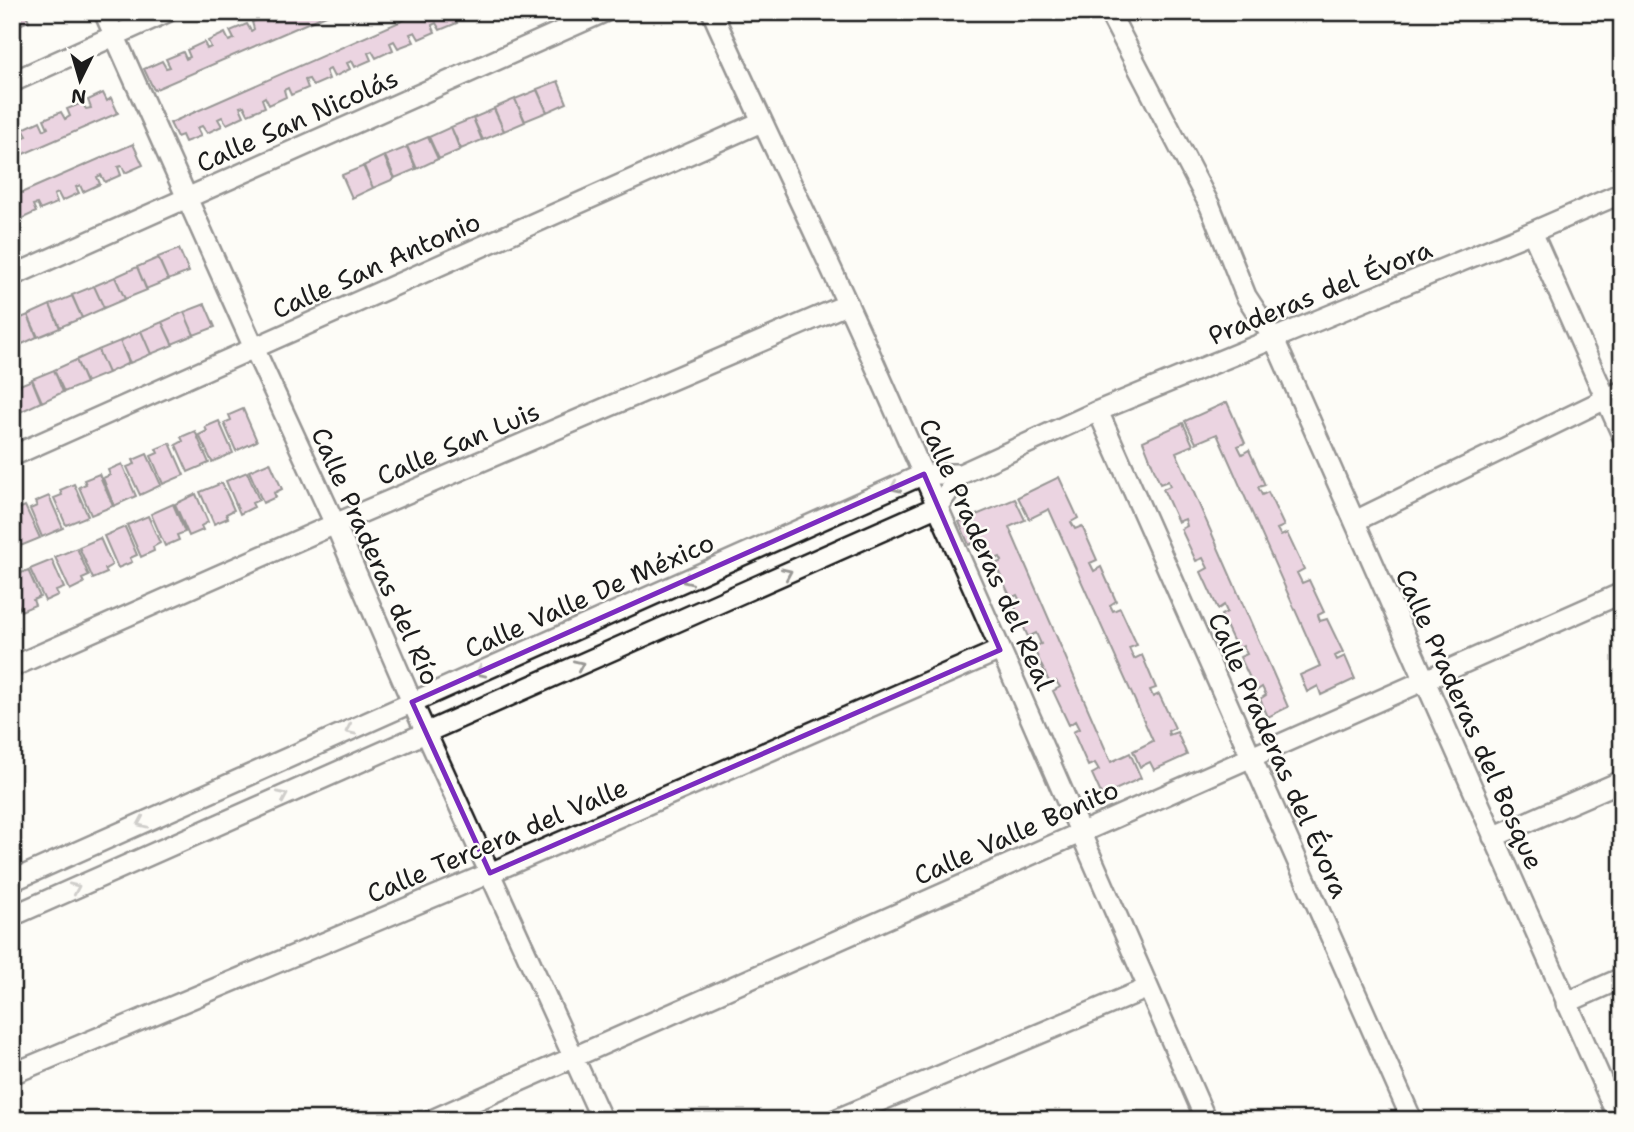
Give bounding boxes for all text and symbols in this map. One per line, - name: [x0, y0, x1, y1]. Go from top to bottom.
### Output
- north arrow: [46, 46, 116, 116]
- street label: Calle San Nicolás: [191, 60, 403, 180]
- text: N: [70, 83, 87, 110]
- street label: Calle San Antonio: [266, 203, 486, 327]
- street label: Praderas del Évora: [1203, 231, 1437, 353]
- street label: Calle San Luis: [371, 393, 545, 493]
- street label: Calle Praderas del Real: [911, 413, 1063, 696]
- street label: Calle Praderas del Río: [303, 422, 449, 690]
- one-way arrow: [890, 479, 902, 493]
- street label: Calle Valle De México: [459, 524, 719, 666]
- street label: Calle Praderas del Bosque: [1388, 563, 1552, 875]
- one-way arrow: [779, 567, 792, 581]
- one-way arrow: [682, 572, 694, 586]
- street label: Calle Praderas del Évora: [1200, 607, 1358, 903]
- one-way arrow: [571, 659, 584, 673]
- one-way arrow: [474, 664, 487, 678]
- one-way arrow: [345, 722, 357, 736]
- street label: Calle Tercera del Valle: [361, 769, 633, 911]
- street label: Calle Valle Bonito: [908, 771, 1124, 893]
- one-way arrow: [276, 790, 288, 804]
- one-way arrow: [137, 815, 150, 829]
- one-way arrow: [67, 882, 80, 896]

